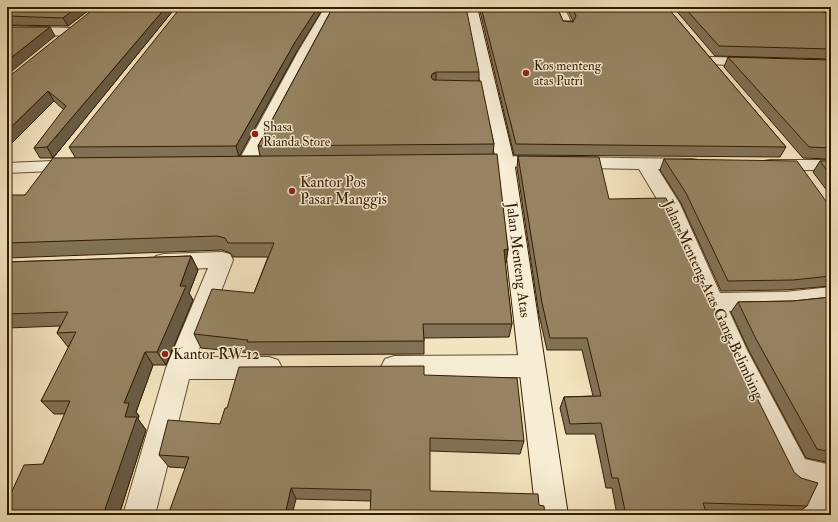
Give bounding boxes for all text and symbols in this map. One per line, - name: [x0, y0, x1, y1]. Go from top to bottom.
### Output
- place label: Kos menteng atas Putri: [534, 58, 602, 89]
- marker: Kos menteng atas Putri: [521, 68, 531, 78]
- place label: Shasa Rianda Store: [263, 119, 331, 150]
- marker: Shasa Rianda Store: [250, 129, 260, 139]
- place label: Kantor Pos Pasar Manggis: [300, 173, 387, 209]
- marker: Kantor Pos Pasar Manggis: [287, 186, 297, 196]
- street label: Jalan Menteng Atas Gang Belimbing: [657, 196, 768, 404]
- street label: Jalan Menteng Atas: [500, 200, 535, 319]
- place label: Kantor RW 12: [173, 345, 260, 364]
- marker: Kantor RW 12: [160, 349, 170, 359]

